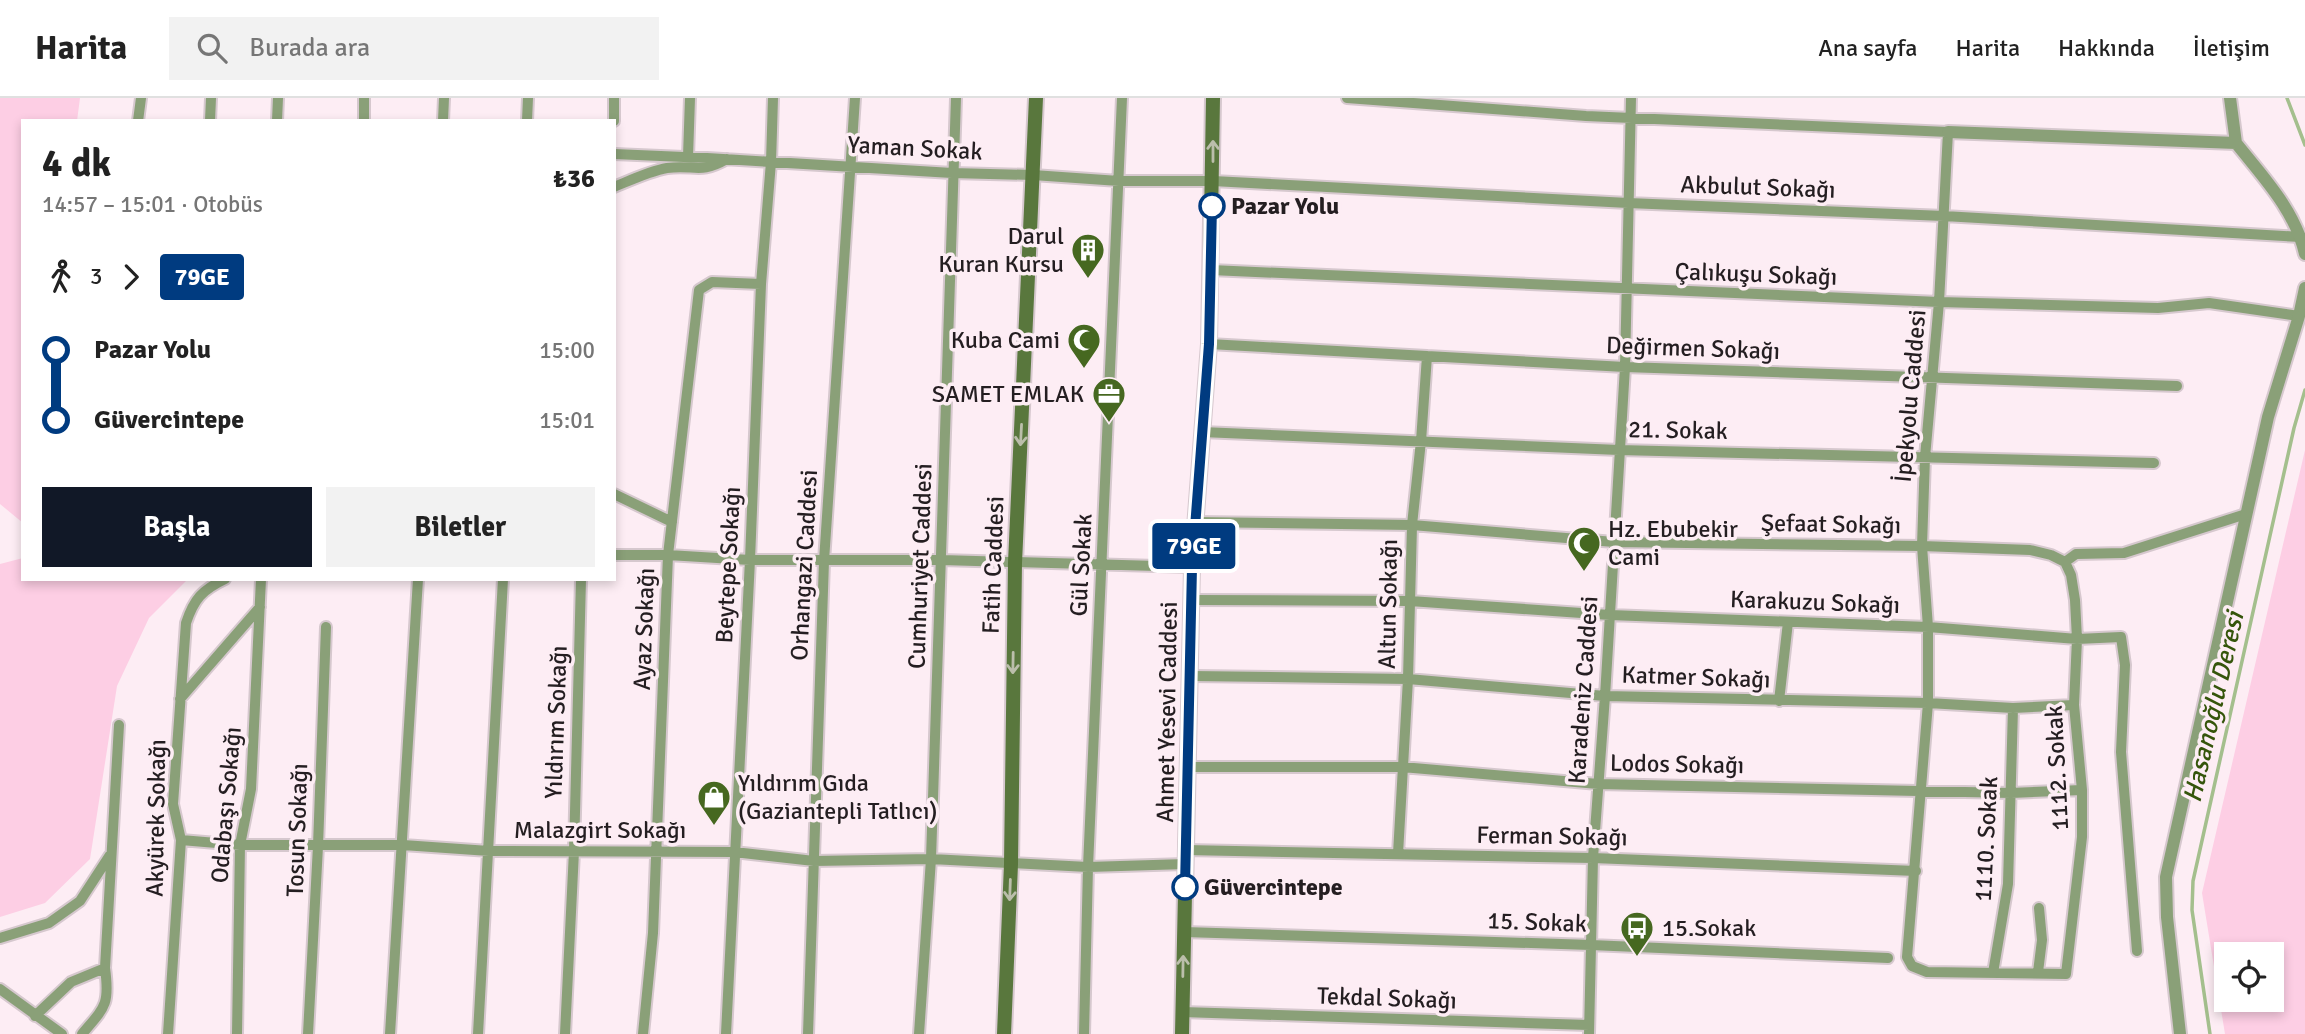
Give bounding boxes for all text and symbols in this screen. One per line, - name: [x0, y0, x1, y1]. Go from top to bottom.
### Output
- search box: [169, 17, 659, 80]
- text: Harita: [35, 28, 127, 69]
- icon: search: [193, 29, 231, 67]
- text: Burada ara: [249, 32, 370, 64]
- text: Ana sayfa: [1818, 33, 1918, 63]
- text: Harita: [1956, 33, 2020, 63]
- text: Hakkında: [2058, 33, 2155, 63]
- text: İletişim: [2193, 33, 2270, 63]
- street label: Yaman Sokak: [847, 129, 983, 167]
- text: 4 dk: [42, 140, 111, 187]
- one-way arrow: [1206, 140, 1220, 163]
- text: ₺36: [553, 163, 595, 195]
- street label: Akbulut Sokağı: [1680, 169, 1836, 205]
- text: 14:57 – 15:01 · Otobüs: [42, 190, 263, 219]
- place label: Pazar Yolu: [1231, 191, 1339, 221]
- marker: Pazar Yolu: [1199, 193, 1225, 219]
- place label: Darul Kuran Kursu: [938, 221, 1064, 279]
- building icon: Darul Kuran Kursu: [1069, 231, 1107, 280]
- street label: Çalıkuşu Sokağı: [1674, 256, 1838, 292]
- icon: walk: [42, 258, 80, 296]
- icon: forward: [112, 258, 150, 296]
- text: 3: [90, 262, 102, 291]
- text: 79GE: [174, 262, 230, 292]
- street label: İpekyolu Caddesi: [1888, 308, 1932, 484]
- mosque icon: Kuba Cami: [1065, 321, 1103, 370]
- place label: Kuba Cami: [951, 325, 1060, 355]
- street label: Değirmen Sokağı: [1605, 330, 1781, 366]
- text: Pazar Yolu: [94, 334, 211, 366]
- text: 15:00: [539, 336, 595, 365]
- office icon: SAMET EMLAK: [1090, 375, 1128, 424]
- place label: SAMET EMLAK: [932, 379, 1084, 409]
- text: Güvercintepe: [94, 404, 244, 436]
- text: 15:01: [539, 406, 595, 435]
- street label: 21. Sokak: [1628, 414, 1728, 446]
- one-way arrow: [1014, 424, 1027, 447]
- street label: Cumhuriyet Caddesi: [901, 463, 939, 669]
- street label: Orhangazi Caddesi: [784, 469, 824, 661]
- street label: Beytepe Sokağı: [709, 486, 747, 644]
- button: Başla: [42, 487, 312, 567]
- button: Biletler: [326, 487, 595, 567]
- street label: Fatih Caddesi: [976, 496, 1010, 634]
- street label: Şefaat Sokağı: [1761, 508, 1901, 540]
- street label: Gül Sokak: [1063, 513, 1099, 617]
- place label: Hz. Ebubekir Cami: [1608, 514, 1738, 572]
- line badge: 79GE: [1145, 523, 1243, 569]
- mosque icon: Hz. Ebubekir Cami: [1565, 524, 1603, 573]
- text: 79GE: [1166, 531, 1222, 561]
- street label: Altun Sokağı: [1372, 539, 1404, 669]
- street label: Ayaz Sokağı: [627, 567, 661, 691]
- street label: Karakuzu Sokağı: [1729, 584, 1901, 620]
- street label: Karadeniz Caddesi: [1561, 595, 1605, 785]
- street label: Ahmet Yesevi Caddesi: [1150, 601, 1184, 823]
- water label: Hasanoğlu Deresi: [2177, 606, 2252, 806]
- street label: Yıldırım Sokağı: [538, 645, 574, 799]
- one-way arrow: [1007, 651, 1020, 674]
- street label: Katmer Sokağı: [1621, 659, 1771, 695]
- street label: 1112. Sokak: [2039, 705, 2075, 831]
- street label: Odabaşı Sokağı: [204, 726, 248, 884]
- street label: Akyürek Sokağı: [140, 739, 172, 897]
- street label: Lodos Sokağı: [1610, 748, 1744, 780]
- street label: Tosun Sokağı: [280, 763, 314, 897]
- place label: Yıldırım Gıda (Gaziantepli Tatlıcı): [738, 768, 937, 826]
- street label: 1110. Sokak: [1968, 776, 2004, 902]
- shop icon: Yıldırım Gıda (Gaziantepli Tatlıcı): [695, 778, 733, 827]
- street label: Malazgirt Sokağı: [514, 815, 686, 845]
- street label: Ferman Sokağı: [1476, 820, 1628, 852]
- place label: Güvercintepe: [1204, 872, 1343, 902]
- marker: Güvercintepe: [1172, 874, 1198, 900]
- one-way arrow: [1003, 878, 1016, 901]
- street label: 15. Sokak: [1487, 905, 1587, 939]
- bus stop icon: 15.Sokak: [1618, 909, 1656, 958]
- place label: 15.Sokak: [1662, 913, 1756, 943]
- map controls: [2214, 942, 2284, 1012]
- button: locate: [2214, 942, 2284, 1012]
- one-way arrow: [1177, 955, 1190, 978]
- street label: Tekdal Sokağı: [1317, 981, 1457, 1015]

